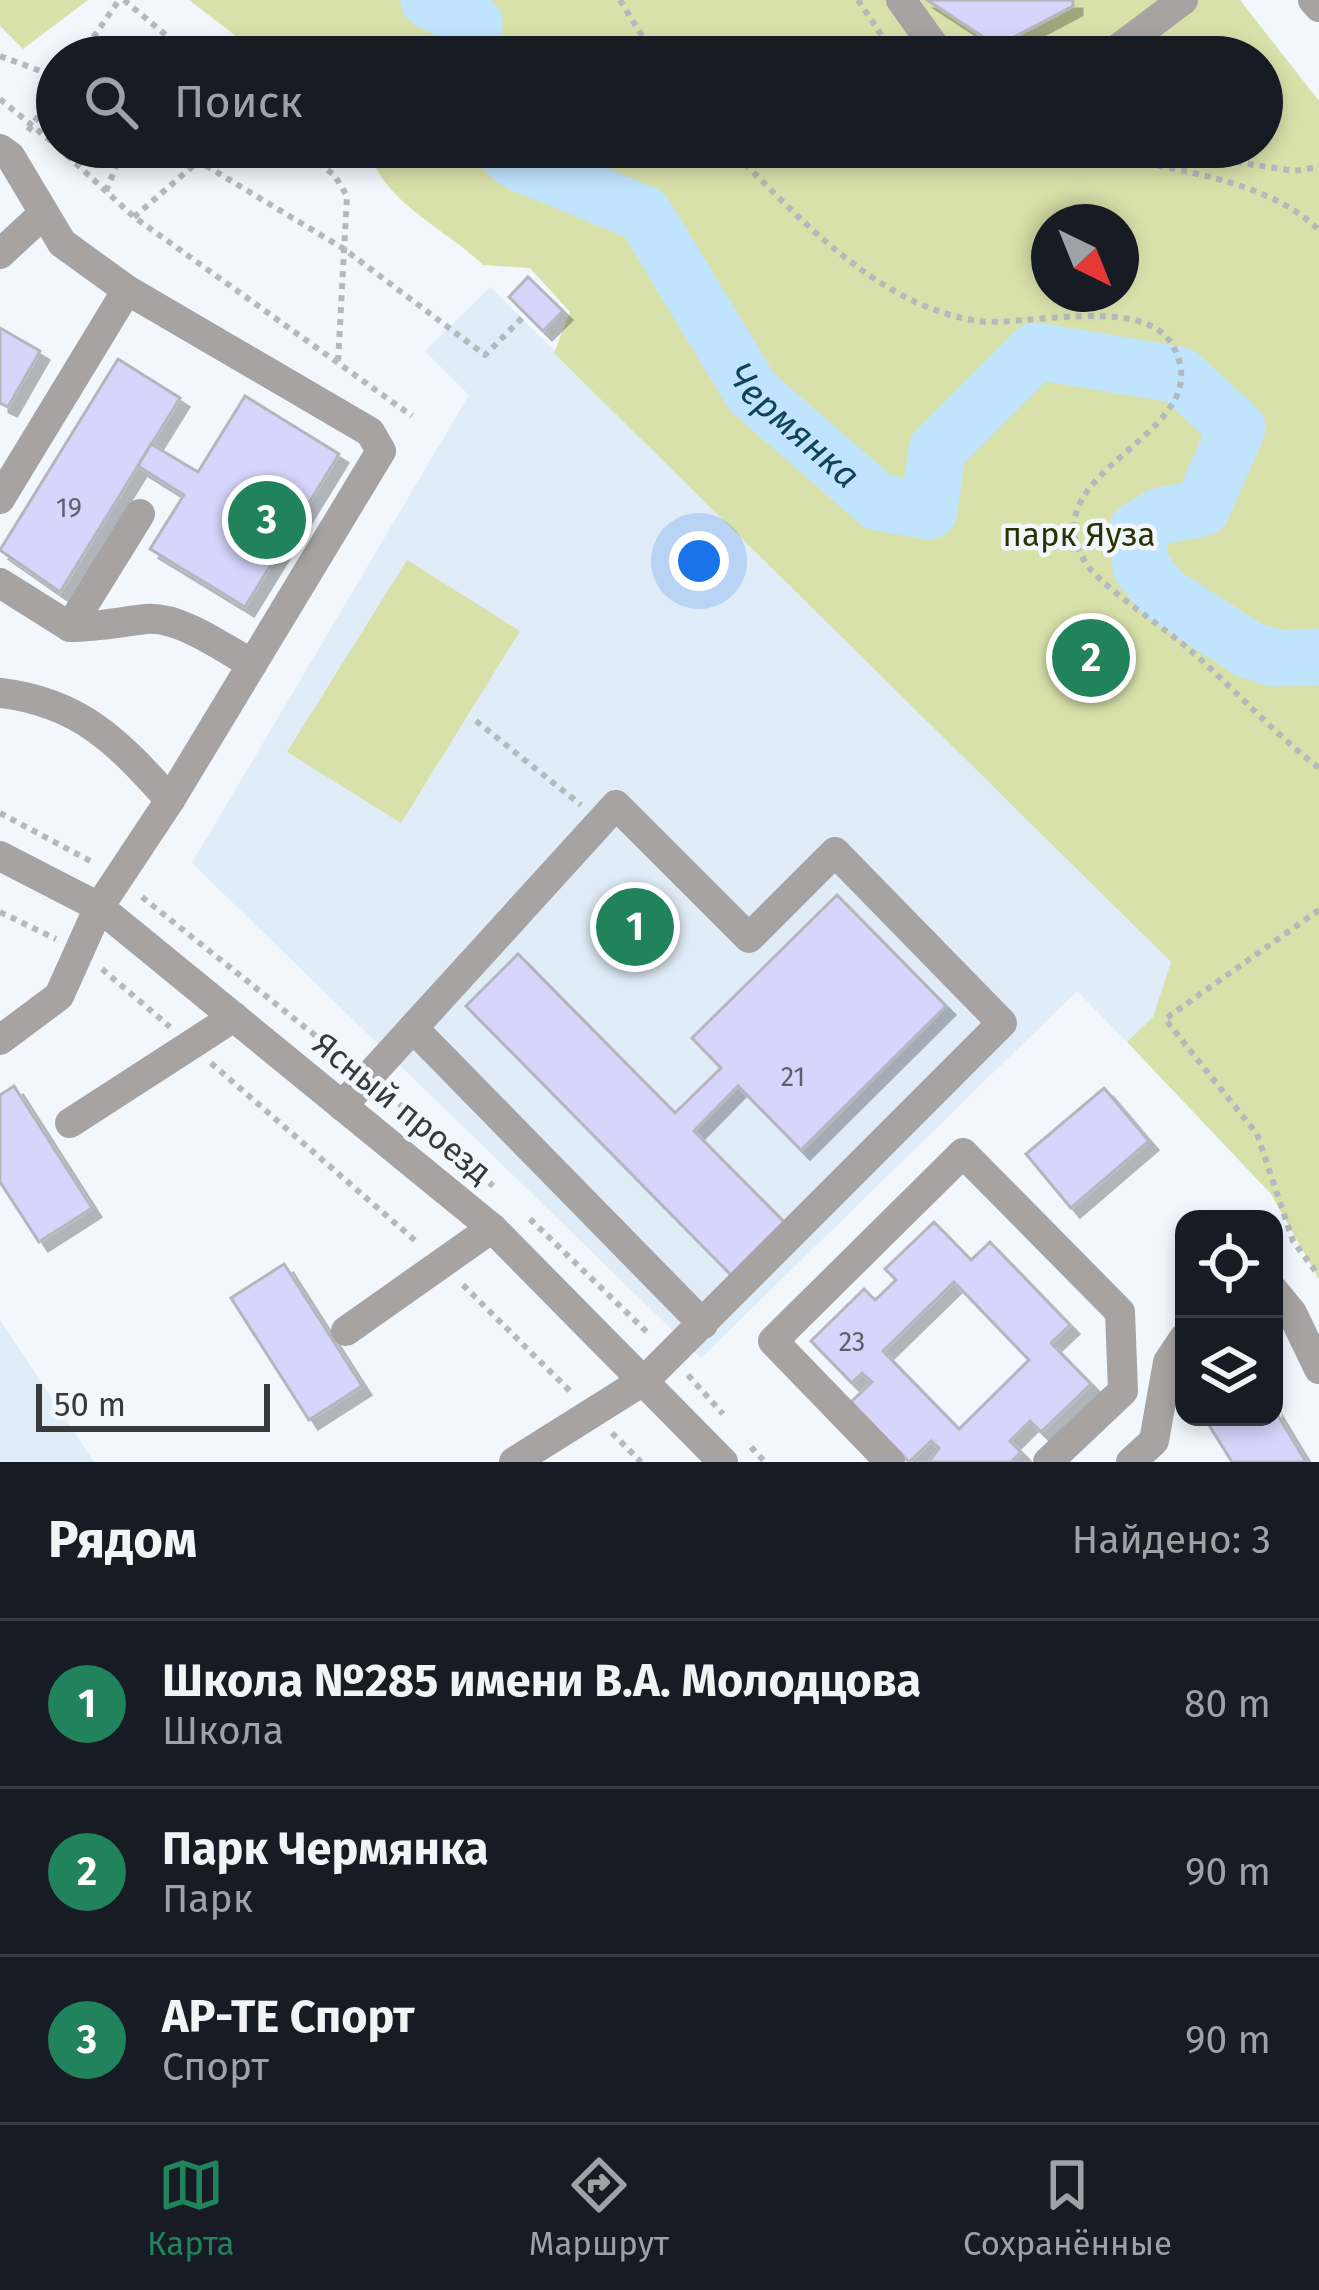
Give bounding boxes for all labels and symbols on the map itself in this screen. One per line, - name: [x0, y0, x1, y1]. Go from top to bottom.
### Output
- north arrow: [1031, 204, 1139, 312]
- water label: Чермянка: [718, 355, 869, 498]
- pin: 3: [228, 475, 306, 565]
- house number: 19: [56, 492, 82, 524]
- park label: парк Яуза: [1003, 515, 1155, 555]
- your location: [669, 531, 729, 591]
- pin: 2: [1052, 613, 1130, 703]
- pin: 1: [596, 882, 674, 972]
- street label: Ясный проезд: [305, 1024, 499, 1192]
- house number: 21: [781, 1061, 805, 1093]
- house number: 23: [839, 1326, 865, 1358]
- scale bar: [36, 1378, 270, 1431]

